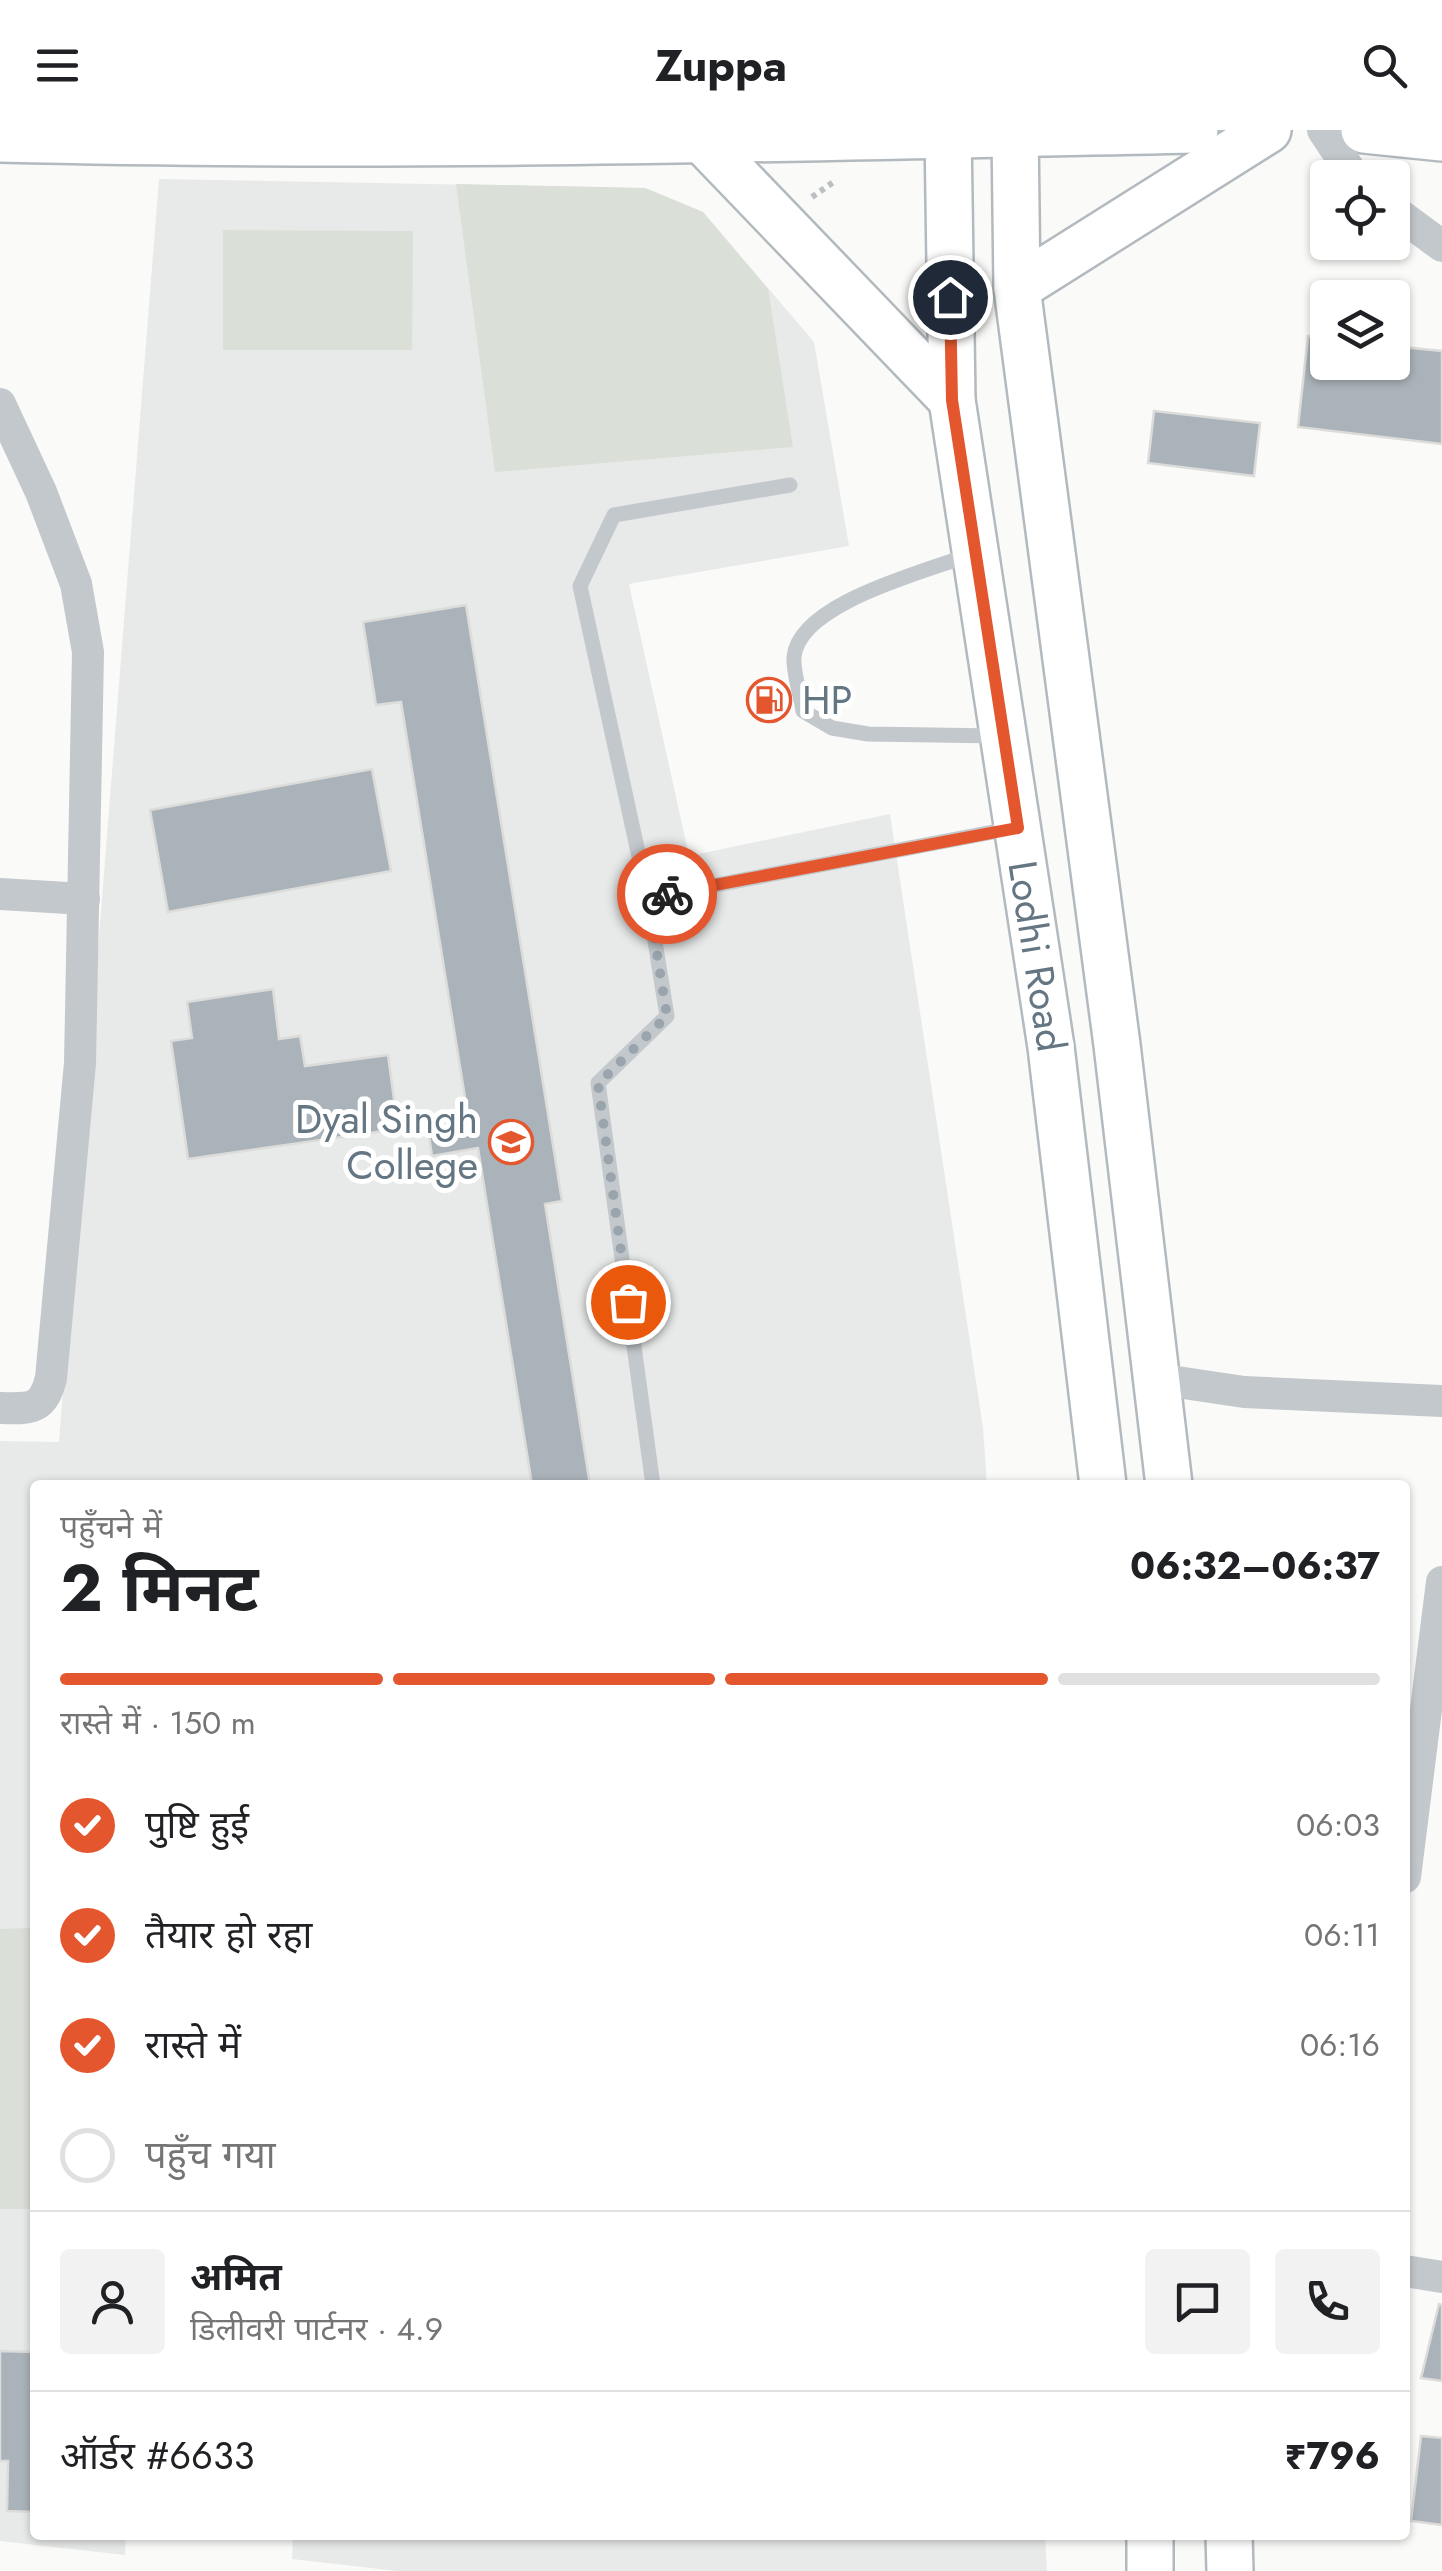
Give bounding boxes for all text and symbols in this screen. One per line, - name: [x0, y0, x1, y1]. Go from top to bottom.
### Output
- text: Zuppa: [655, 33, 787, 98]
- icon: menu: [30, 38, 85, 93]
- icon: search: [1357, 38, 1412, 93]
- map controls: [1310, 160, 1410, 380]
- button: locate: [1310, 160, 1410, 260]
- pin: [908, 255, 993, 340]
- icon: home: [923, 270, 978, 325]
- button: layers: [1310, 280, 1410, 380]
- place label: HP: [802, 671, 853, 729]
- fuel station icon: HP: [746, 677, 792, 723]
- courier: [617, 844, 717, 944]
- street label: Lodhi Road: [993, 856, 1081, 1056]
- icon: bike: [640, 867, 695, 922]
- place label: Dyal Singh College: [295, 1090, 478, 1194]
- school or university icon: Dyal Singh College: [488, 1119, 534, 1165]
- pin: [586, 1260, 671, 1345]
- icon: bag: [601, 1275, 656, 1330]
- text: पहुँचने में: [60, 1504, 162, 1550]
- text: 06:32–06:37: [1130, 1538, 1380, 1593]
- text: 2 मिनट: [60, 1541, 259, 1635]
- text: रास्ते में · 150 m: [60, 1700, 256, 1746]
- text: पुष्टि हुई: [145, 1797, 249, 1852]
- icon: check: [60, 1798, 115, 1853]
- text: 06:03: [1296, 1802, 1380, 1848]
- text: तैयार हो रहा: [145, 1907, 312, 1962]
- icon: check: [60, 1908, 115, 1963]
- text: 06:11: [1304, 1912, 1380, 1958]
- text: रास्ते में: [145, 2017, 241, 2072]
- icon: check: [60, 2018, 115, 2073]
- text: 06:16: [1300, 2022, 1380, 2068]
- text: पहुँच गया: [145, 2127, 276, 2182]
- button: person: [60, 2249, 165, 2354]
- text: अमित: [190, 2249, 282, 2304]
- button: chat: [1145, 2249, 1250, 2354]
- button: phone: [1275, 2249, 1380, 2354]
- text: डिलीवरी पार्टनर · 4.9: [190, 2306, 443, 2352]
- text: ऑर्डर #6633: [60, 2428, 254, 2483]
- text: ₹796: [1285, 2428, 1380, 2483]

